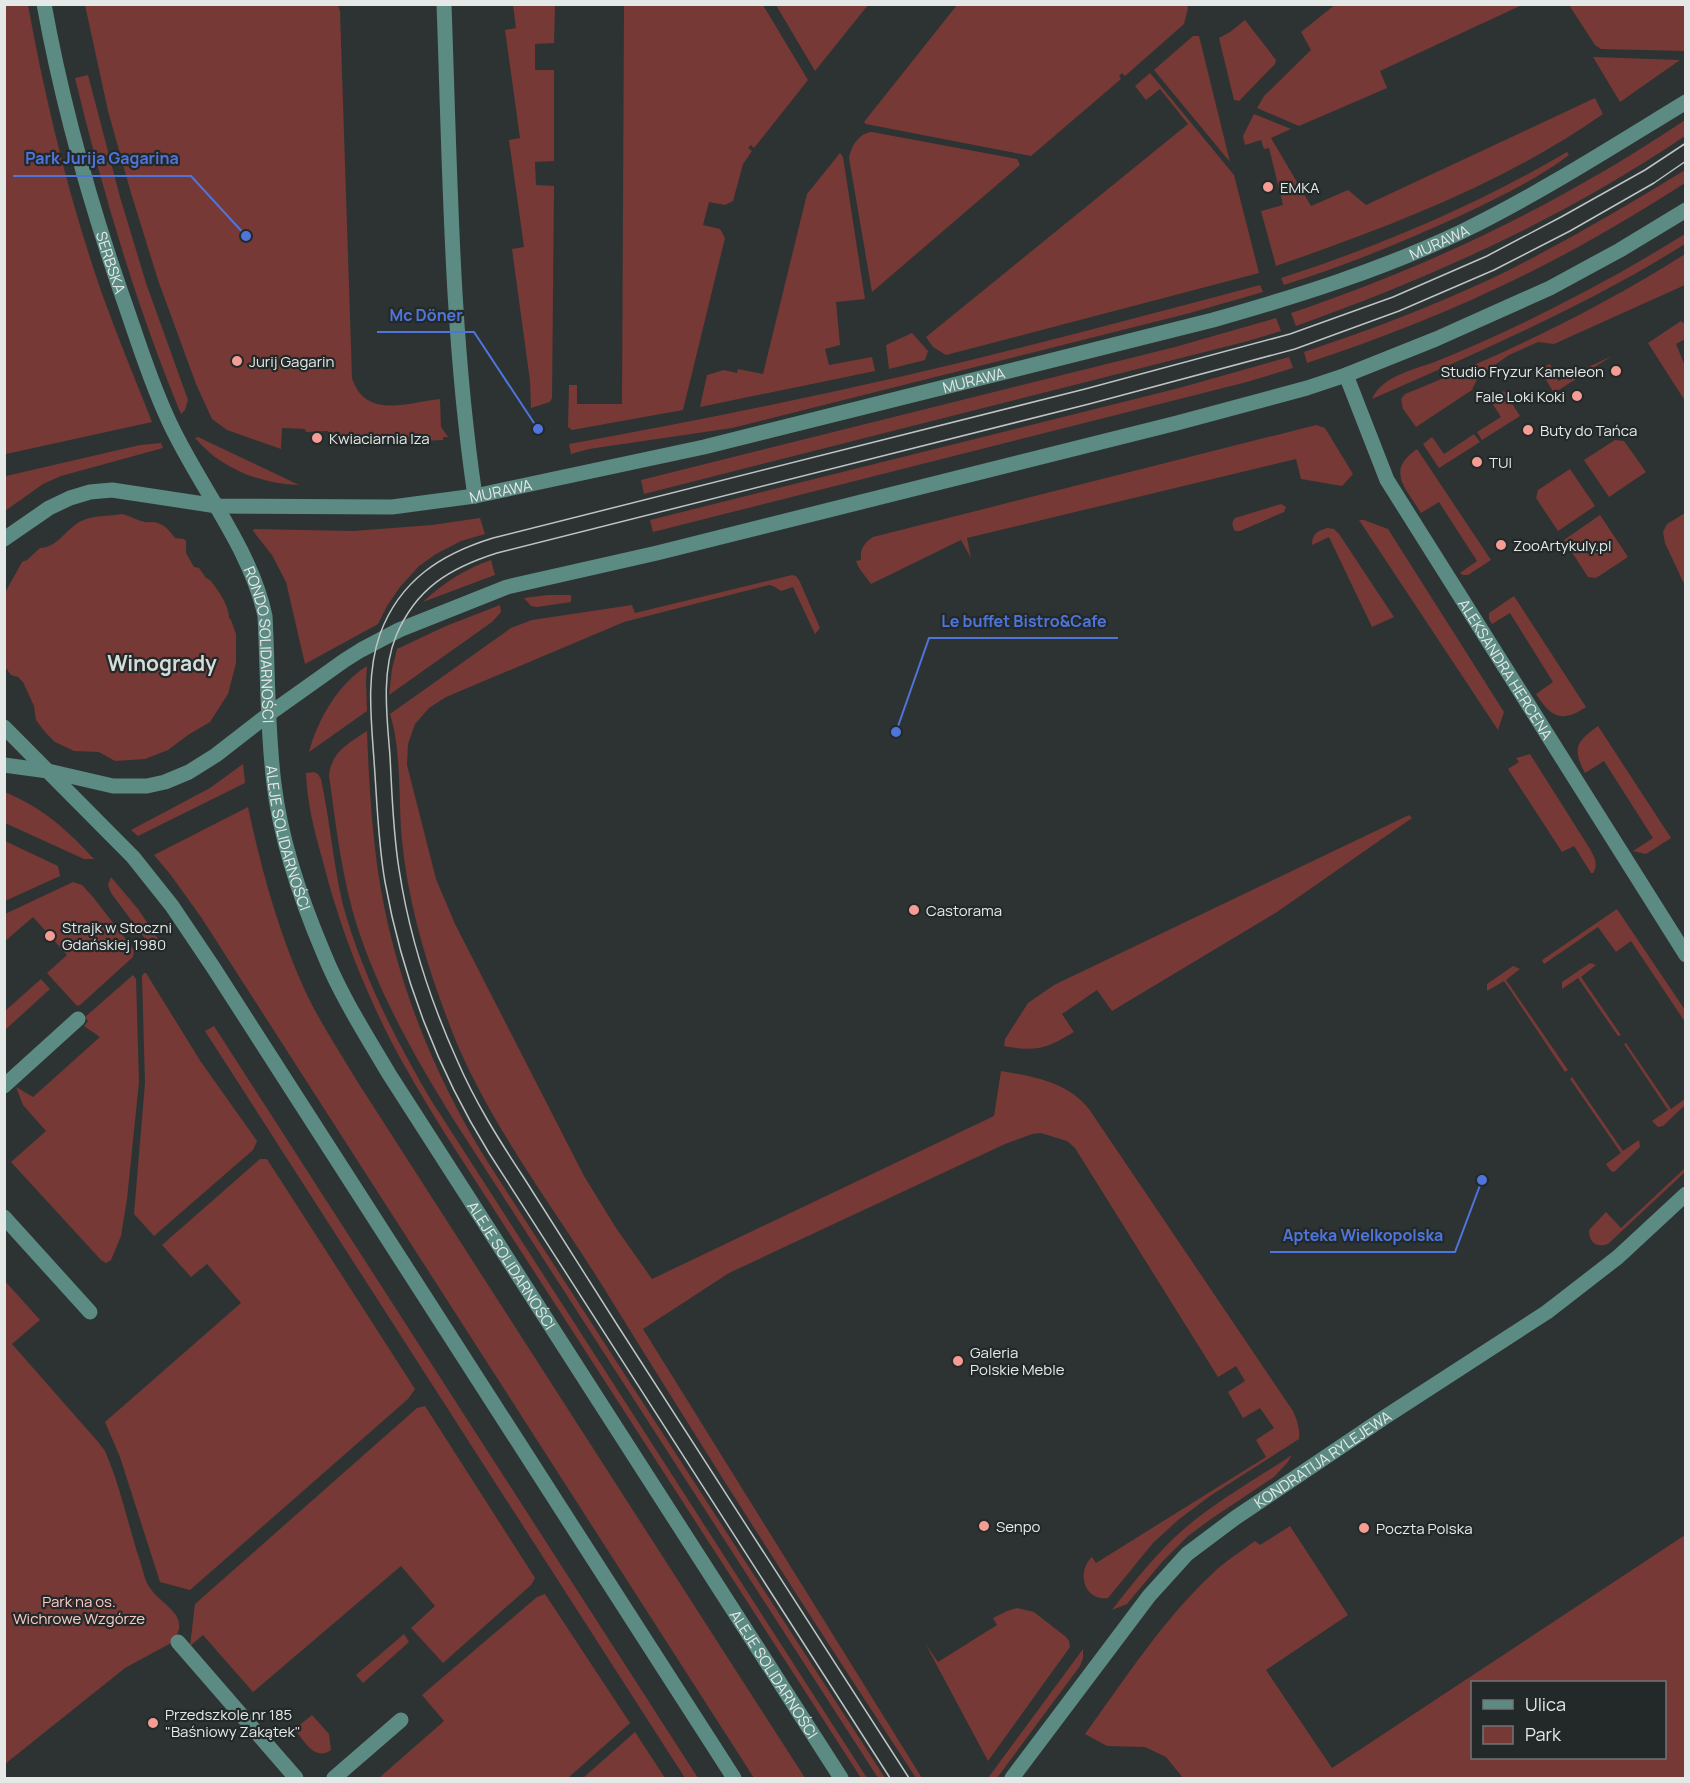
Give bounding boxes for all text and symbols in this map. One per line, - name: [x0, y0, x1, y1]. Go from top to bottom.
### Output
- callout: Park Jurija Gagarina: [13, 142, 191, 176]
- text: Park Jurija Gagarina: [25, 147, 179, 169]
- place label: EMKA: [1280, 177, 1320, 198]
- marker: EMKA: [1261, 180, 1275, 194]
- street label: MURAWA: [1406, 219, 1473, 264]
- street label: SERBSKA: [91, 229, 131, 297]
- callout: Mc Döner: [377, 298, 474, 332]
- text: Mc Döner: [389, 304, 463, 326]
- place label: Jurij Gagarin: [249, 351, 335, 372]
- marker: Jurij Gagarin: [230, 354, 244, 368]
- place label: Studio Fryzur Kameleon: [1441, 361, 1604, 382]
- street label: MURAWA: [940, 362, 1008, 398]
- marker: Studio Fryzur Kameleon: [1609, 364, 1623, 378]
- place label: Fale Loki Koki: [1476, 386, 1565, 407]
- marker: Fale Loki Koki: [1570, 389, 1584, 403]
- place label: Buty do Tańca: [1540, 420, 1637, 441]
- marker: Buty do Tańca: [1521, 423, 1535, 437]
- place label: Kwiaciarnia Iza: [329, 428, 430, 449]
- marker: Kwiaciarnia Iza: [310, 431, 324, 445]
- place label: TUI: [1489, 452, 1512, 473]
- marker: TUI: [1470, 455, 1484, 469]
- street label: MURAWA: [467, 474, 534, 507]
- place label: ZooArtykuly.pl: [1513, 535, 1611, 556]
- marker: ZooArtykuly.pl: [1494, 538, 1508, 552]
- street label: RONDO SOLIDARNOŚCI: [239, 563, 279, 724]
- street label: ALEKSANDRA HERCENA: [1454, 595, 1558, 744]
- callout: Le buffet Bistro&Cafe: [929, 604, 1118, 638]
- text: Le buffet Bistro&Cafe: [941, 610, 1107, 632]
- district label: Winogrady: [107, 649, 217, 677]
- street label: ALEJE SOLIDARNOŚCI: [261, 764, 316, 913]
- place label: Castorama: [926, 900, 1002, 921]
- marker: Castorama: [907, 903, 921, 917]
- place label: Strajk w Stoczni Gdańskiej 1980: [62, 917, 172, 955]
- marker: Strajk w Stoczni Gdańskiej 1980: [43, 929, 57, 943]
- street label: ALEJE SOLIDARNOŚCI: [463, 1197, 561, 1333]
- callout: Apteka Wielkopolska: [1270, 1218, 1455, 1252]
- text: Apteka Wielkopolska: [1283, 1224, 1443, 1246]
- place label: Galeria Polskie Meble: [970, 1342, 1065, 1380]
- marker: Galeria Polskie Meble: [951, 1354, 965, 1368]
- street label: KONDRATIJA RYLEJEWA: [1250, 1405, 1396, 1513]
- place label: Senpo: [996, 1516, 1041, 1537]
- place label: Poczta Polska: [1376, 1518, 1473, 1539]
- marker: Senpo: [977, 1519, 991, 1533]
- marker: Poczta Polska: [1357, 1521, 1371, 1535]
- park label: Park na os. Wichrowe Wzgórze: [13, 1591, 145, 1629]
- street label: ALEJE SOLIDARNOŚCI: [725, 1606, 823, 1742]
- legend: [1471, 1681, 1666, 1759]
- text: Ulica: [1525, 1692, 1566, 1716]
- place label: Przedszkole nr 185 "Baśniowy Zakątek": [165, 1704, 301, 1742]
- marker: Przedszkole nr 185 "Baśniowy Zakątek": [146, 1716, 160, 1730]
- text: Park: [1525, 1722, 1562, 1746]

